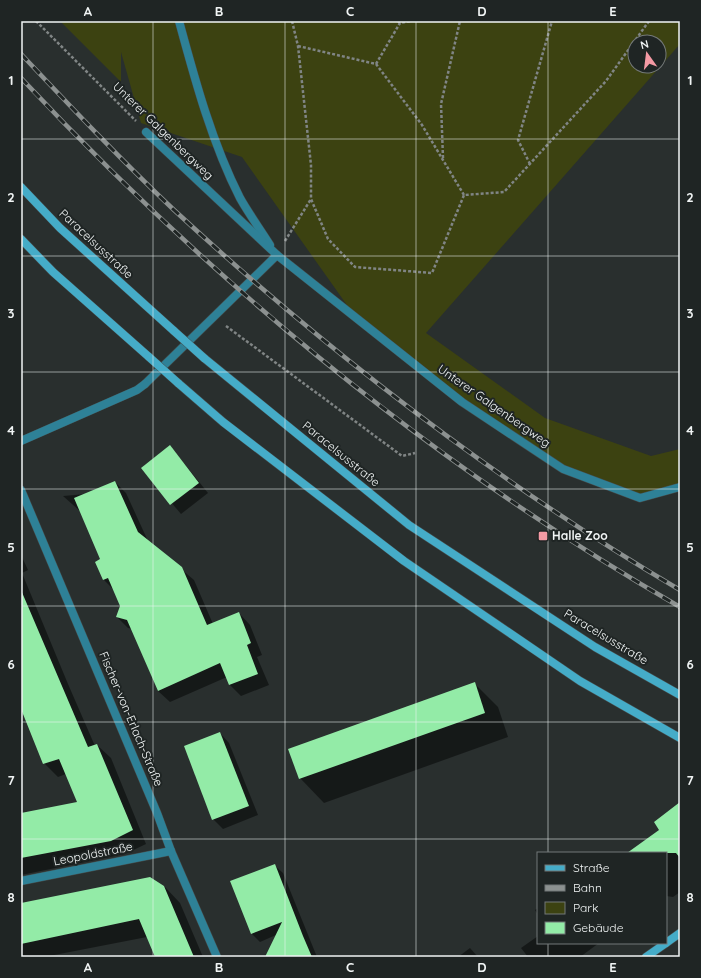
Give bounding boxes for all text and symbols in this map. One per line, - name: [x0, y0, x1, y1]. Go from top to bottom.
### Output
- text: A: [84, 3, 93, 19]
- text: B: [215, 3, 223, 19]
- text: C: [346, 3, 354, 19]
- text: D: [477, 3, 487, 19]
- text: E: [609, 3, 617, 19]
- north arrow: [627, 34, 667, 74]
- text: N: [639, 37, 650, 52]
- text: 1: [8, 72, 14, 88]
- text: 1: [687, 72, 693, 88]
- street label: Unterer Galgenbergweg: [110, 79, 217, 183]
- text: 2: [7, 189, 15, 205]
- text: 2: [686, 189, 694, 205]
- street label: Paracelsusstraße: [56, 206, 137, 282]
- text: 3: [8, 305, 15, 321]
- text: 3: [687, 305, 694, 321]
- street label: Unterer Galgenbergweg: [435, 361, 553, 450]
- street label: Paracelsusstraße: [300, 418, 383, 490]
- text: 4: [7, 422, 15, 438]
- text: 4: [686, 422, 694, 438]
- place label: Halle Zoo: [552, 528, 608, 543]
- marker: Halle Zoo: [537, 530, 549, 542]
- text: 5: [7, 539, 15, 555]
- text: 5: [686, 539, 694, 555]
- street label: Paracelsusstraße: [561, 606, 651, 668]
- street label: Fischer-von-Erlach-Straße: [96, 649, 167, 789]
- text: 6: [7, 656, 15, 672]
- text: 6: [686, 656, 694, 672]
- text: 7: [7, 772, 15, 788]
- text: 7: [686, 772, 694, 788]
- street label: Leopoldstraße: [52, 838, 134, 869]
- legend: [537, 852, 667, 944]
- text: Straße: [573, 860, 610, 875]
- text: Bahn: [573, 880, 602, 895]
- text: 8: [7, 889, 15, 905]
- text: 8: [686, 889, 694, 905]
- text: Park: [573, 900, 598, 915]
- text: Gebäude: [573, 920, 624, 935]
- text: A: [84, 959, 93, 975]
- text: B: [215, 959, 223, 975]
- text: C: [346, 959, 354, 975]
- text: D: [477, 959, 487, 975]
- text: E: [609, 959, 617, 975]

